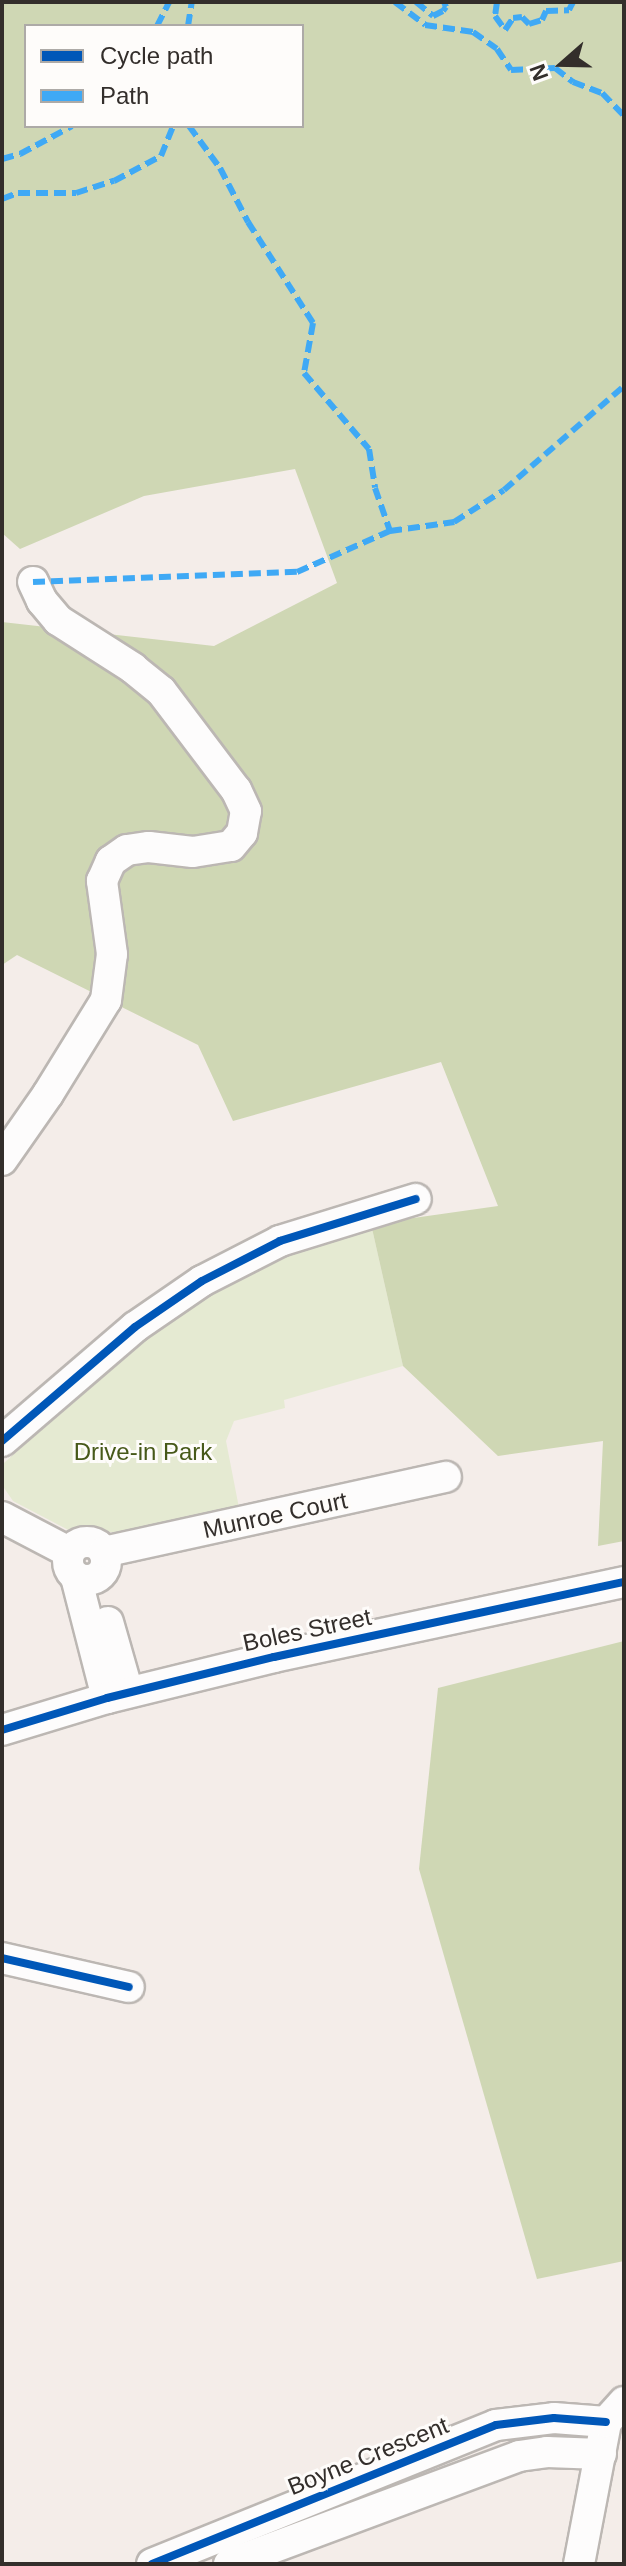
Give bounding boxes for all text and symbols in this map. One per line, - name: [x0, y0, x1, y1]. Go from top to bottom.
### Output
- legend: [24, 24, 304, 128]
- north arrow: [522, 24, 602, 104]
- text: Cycle path: [100, 42, 213, 69]
- text: N: [525, 61, 553, 84]
- text: Path: [100, 82, 149, 109]
- park label: Drive-in Park: [74, 1438, 212, 1466]
- street label: Munroe Court: [200, 1486, 350, 1544]
- street label: Boles Street: [240, 1602, 374, 1658]
- street label: Boyne Crescent: [283, 2411, 453, 2501]

